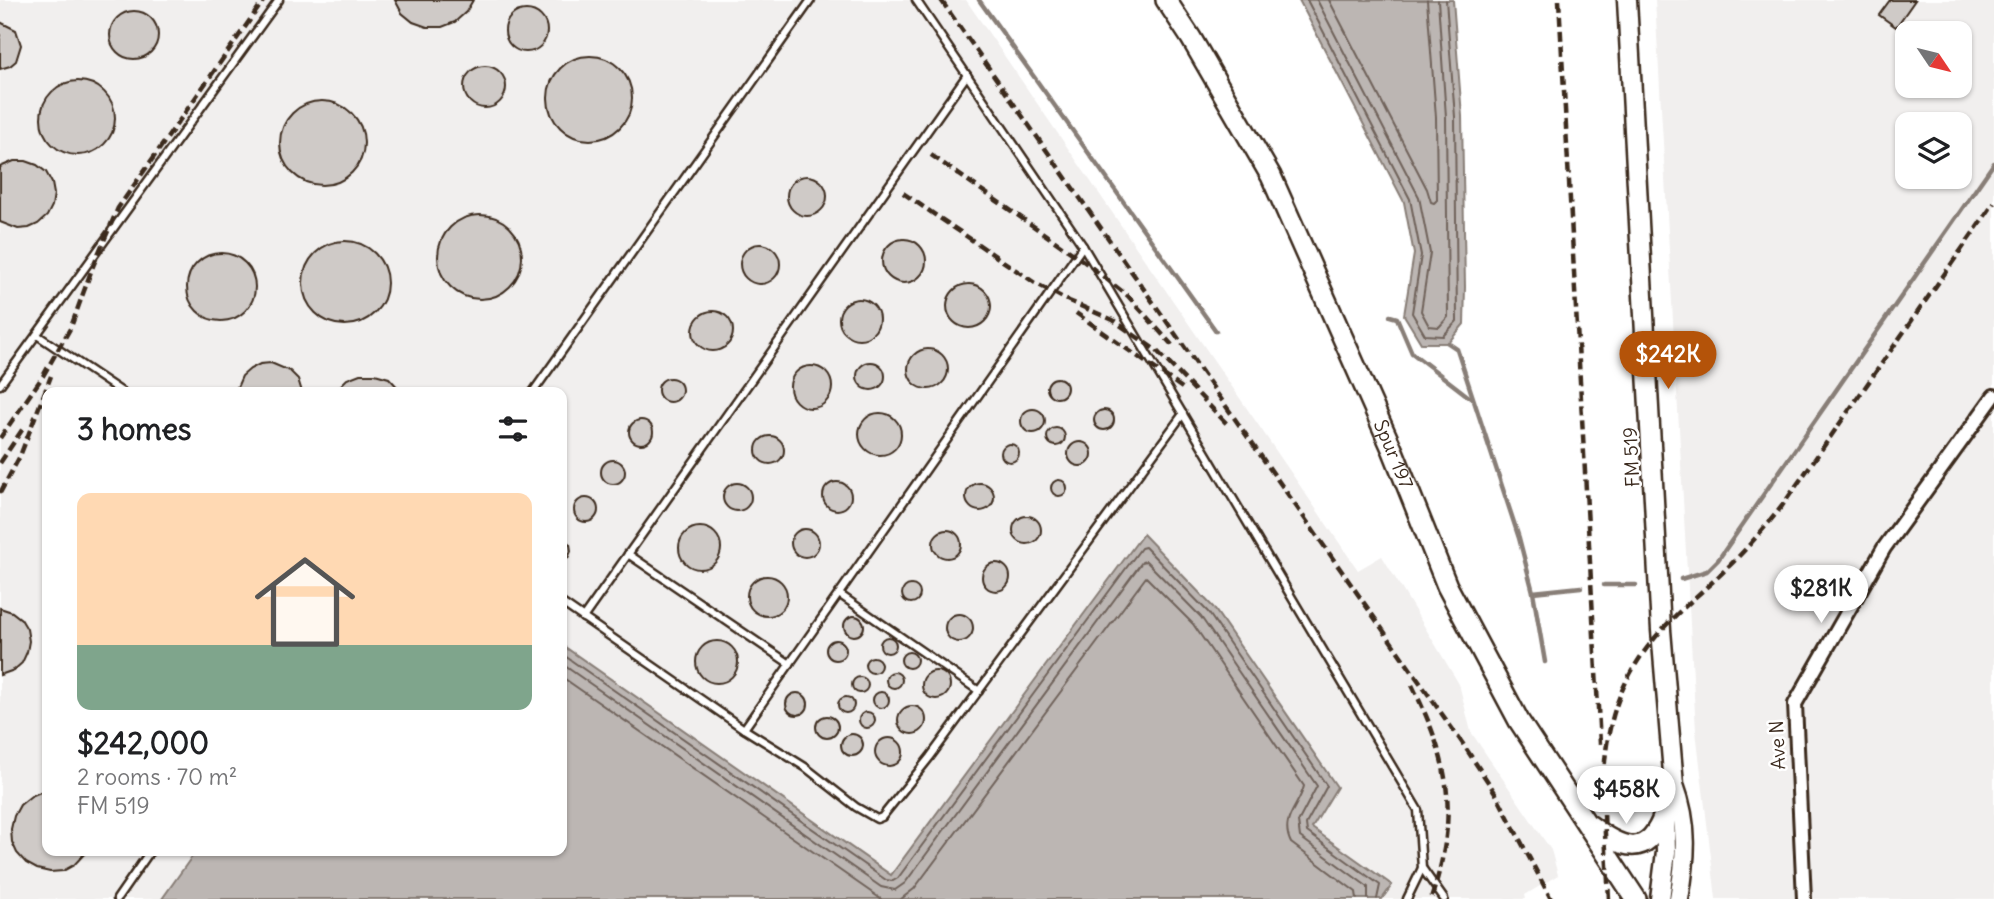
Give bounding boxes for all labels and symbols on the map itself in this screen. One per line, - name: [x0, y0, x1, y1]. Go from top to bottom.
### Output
- north arrow: [1895, 21, 1972, 98]
- pin: $242K: [1619, 332, 1717, 391]
- street label: Spur 197: [1369, 416, 1419, 492]
- street label: FM 519: [1617, 426, 1645, 488]
- pin: $281K: [1772, 566, 1870, 625]
- street label: Ave N: [1764, 720, 1790, 770]
- pin: $458K: [1577, 766, 1675, 826]

